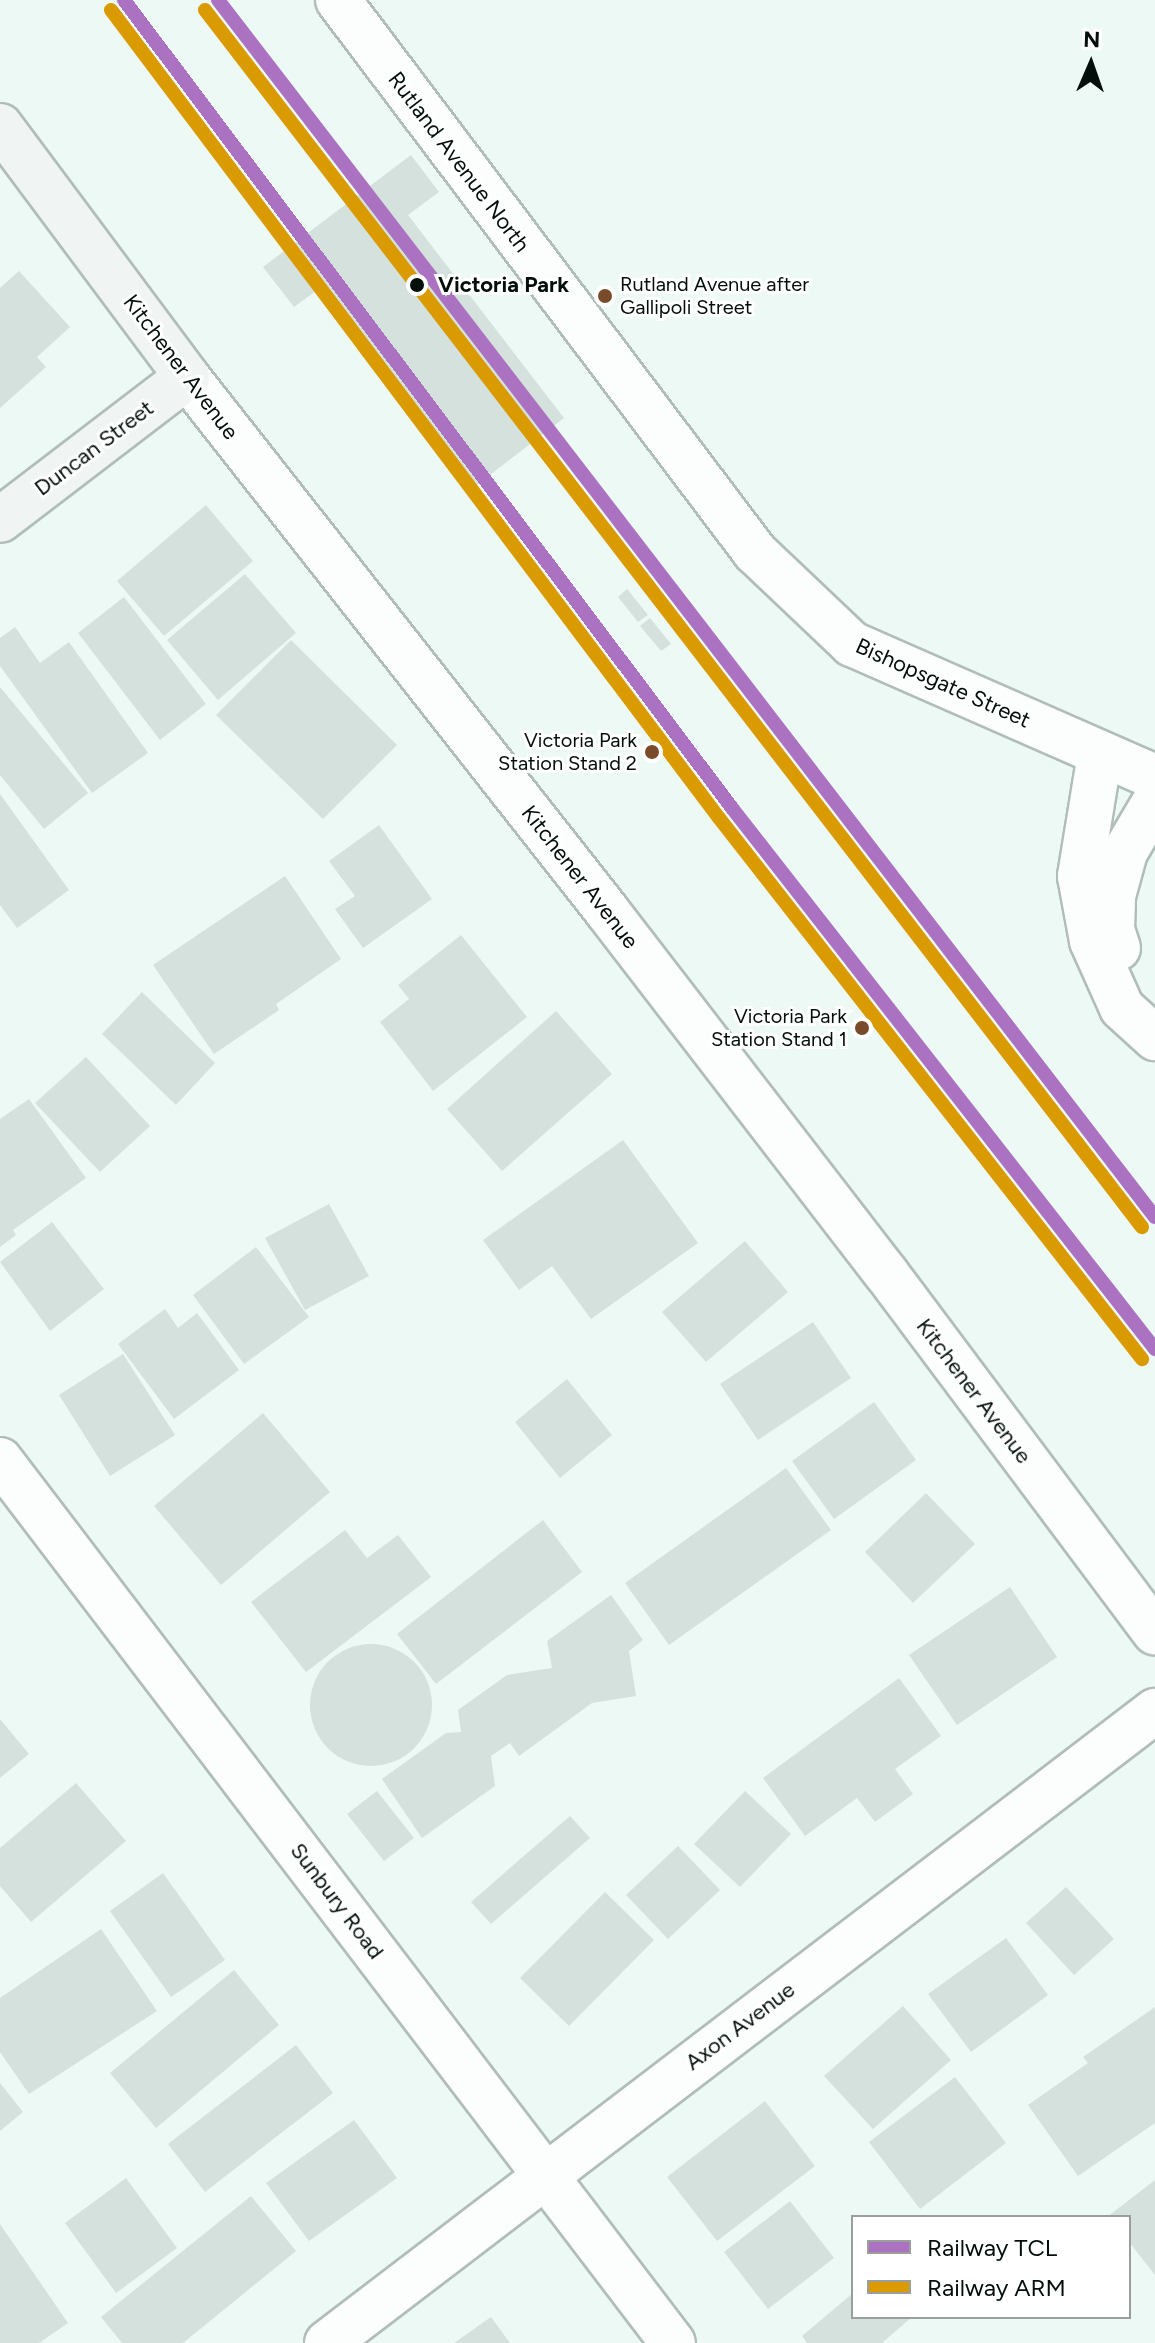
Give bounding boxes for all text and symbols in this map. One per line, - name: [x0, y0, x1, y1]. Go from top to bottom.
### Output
- north arrow: [1051, 24, 1131, 104]
- text: N: [1083, 26, 1101, 53]
- street label: Rutland Avenue North: [383, 67, 535, 257]
- marker: Victoria Park: [403, 271, 431, 299]
- place label: Victoria Park: [438, 272, 569, 298]
- place label: Rutland Avenue after Gallipoli Street: [620, 272, 809, 319]
- marker: Rutland Avenue after Gallipoli Street: [597, 288, 613, 304]
- street label: Kitchener Avenue: [118, 289, 244, 445]
- street label: Duncan Street: [29, 395, 159, 501]
- street label: Bishopsgate Street: [852, 633, 1034, 733]
- place label: Victoria Park Station Stand 2: [498, 728, 637, 775]
- marker: Victoria Park Station Stand 2: [644, 744, 660, 760]
- street label: Kitchener Avenue: [516, 800, 644, 954]
- place label: Victoria Park Station Stand 1: [711, 1004, 847, 1051]
- marker: Victoria Park Station Stand 1: [854, 1020, 870, 1036]
- street label: Kitchener Avenue: [911, 1313, 1037, 1469]
- street label: Sunbury Road: [285, 1838, 389, 1964]
- street label: Axon Avenue: [680, 1976, 800, 2076]
- legend: [851, 2215, 1131, 2319]
- text: Railway TCL: [927, 2233, 1057, 2262]
- text: Railway ARM: [927, 2273, 1066, 2302]

